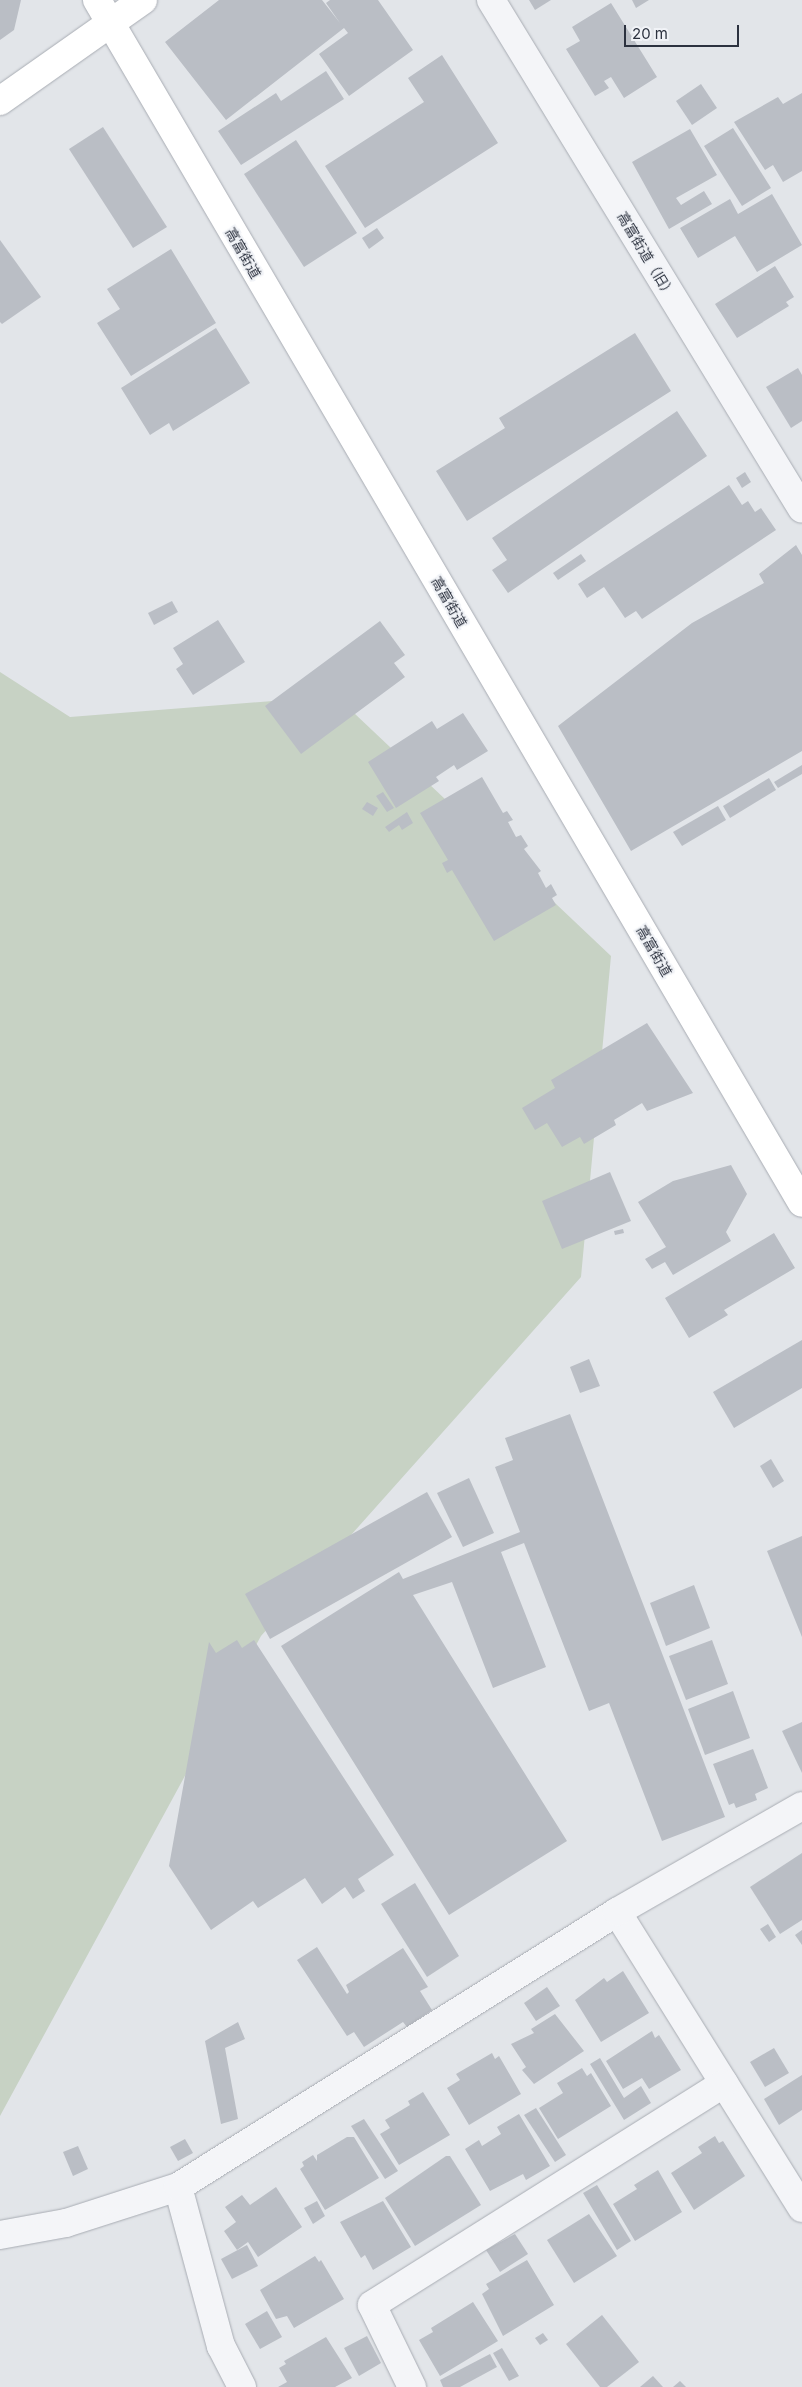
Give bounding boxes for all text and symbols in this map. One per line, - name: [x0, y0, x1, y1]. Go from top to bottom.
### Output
- scale bar: [627, 15, 742, 47]
- text: 20 m: [632, 24, 668, 43]
- street label: 高富街道（旧）: [614, 209, 678, 301]
- street label: 高富街道: [222, 225, 264, 281]
- street label: 高富街道: [428, 574, 470, 630]
- street label: 高富街道: [633, 923, 675, 979]

